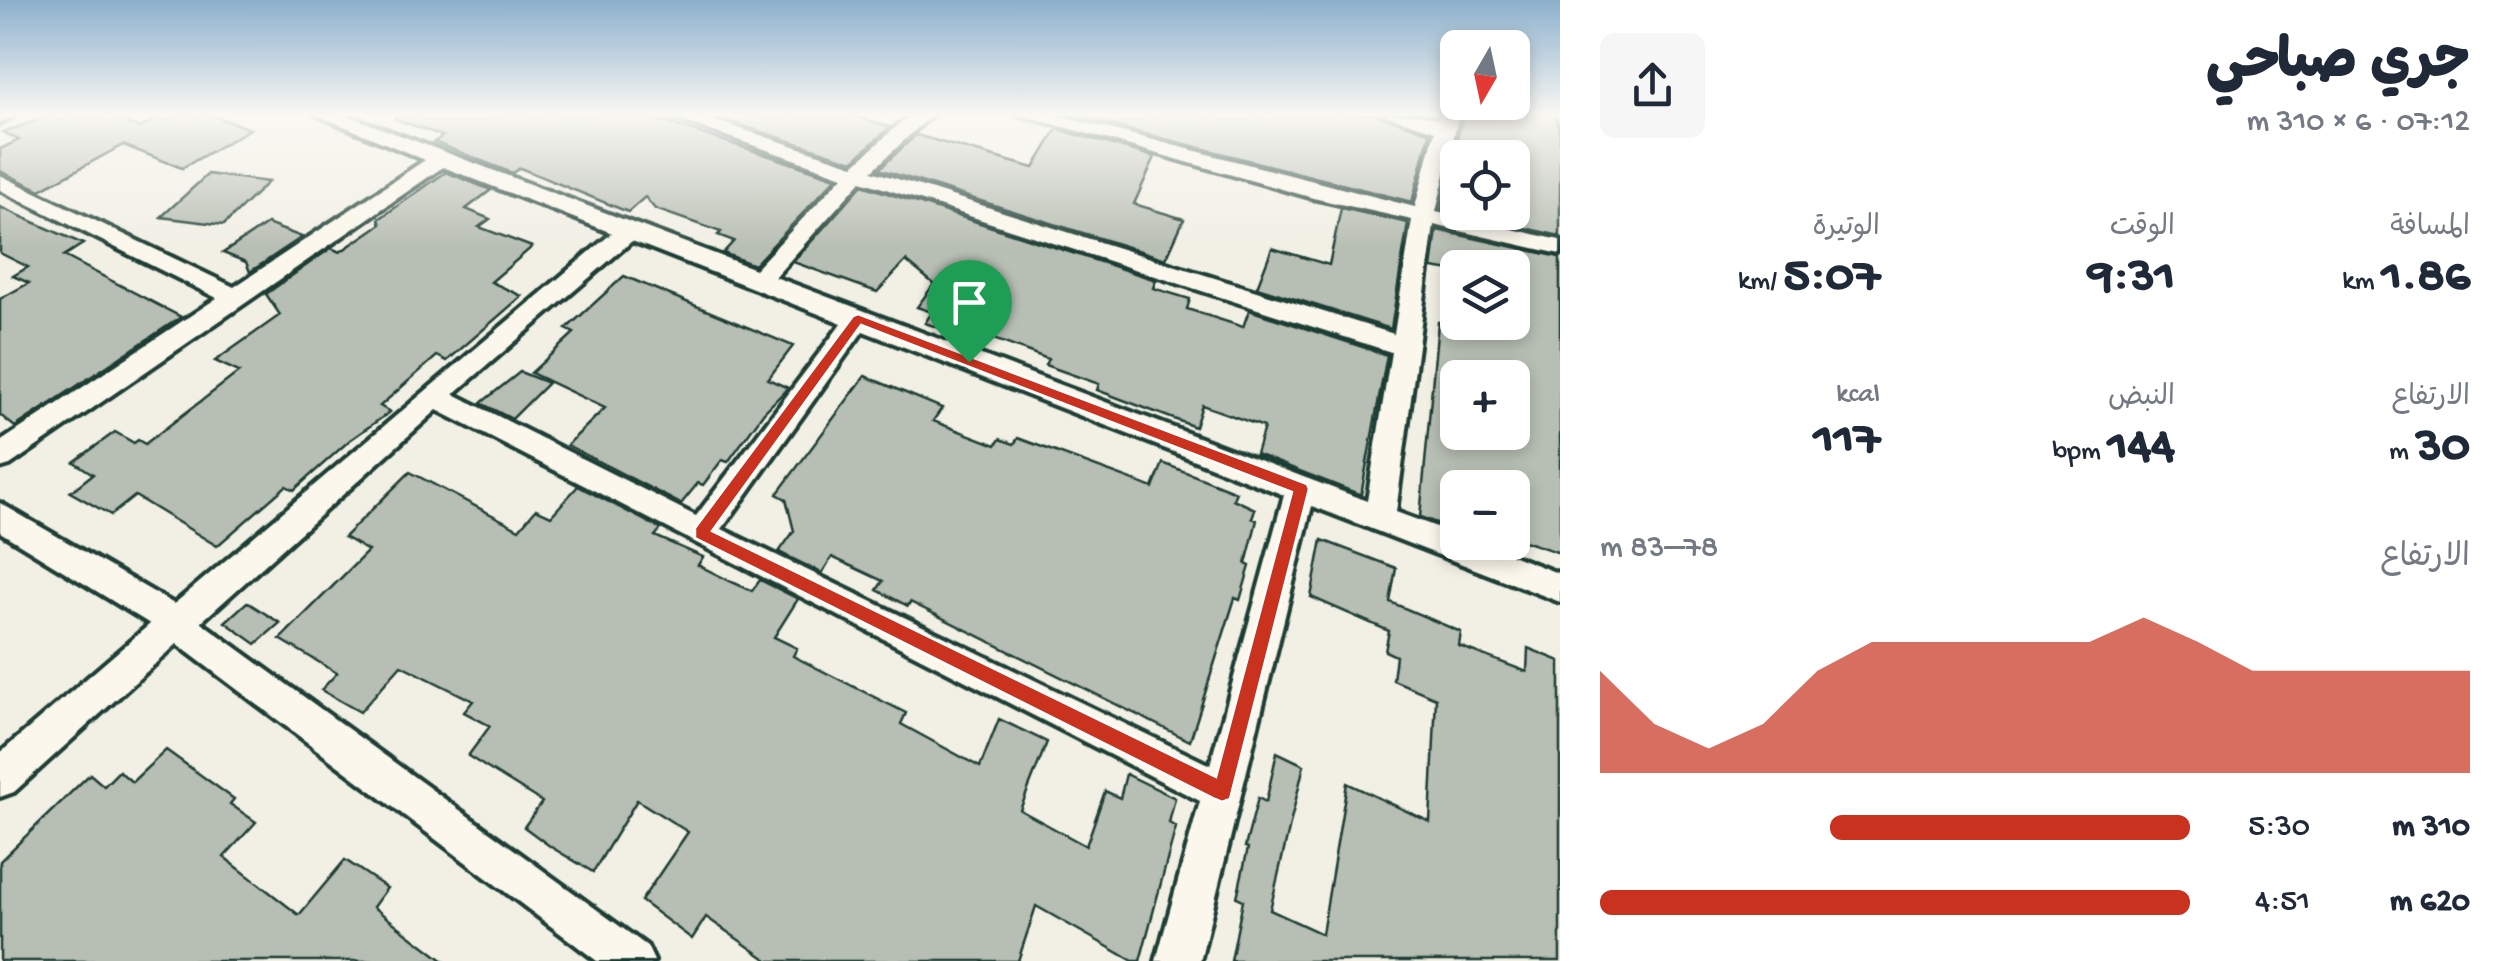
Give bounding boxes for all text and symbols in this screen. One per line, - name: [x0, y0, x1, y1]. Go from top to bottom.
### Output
- north arrow: [1440, 30, 1530, 120]
- map controls: [1440, 30, 1530, 560]
- button: share: [1600, 33, 1705, 138]
- text: جري صباحي: [2206, 34, 2470, 98]
- text: 07:12 · 6 × 310 m: [2247, 104, 2470, 142]
- button: locate: [1440, 140, 1530, 230]
- text: الوتيرة: [1812, 212, 1880, 245]
- text: الوقت: [2110, 212, 2175, 245]
- text: المسافة: [2390, 212, 2470, 245]
- text: 5:07: [1784, 249, 1880, 308]
- text: 9:31: [2088, 249, 2175, 308]
- text: 1.86: [2381, 249, 2470, 308]
- button: layers: [1440, 250, 1530, 340]
- pin: [927, 260, 1012, 363]
- text: /km: [1738, 266, 1784, 299]
- text: km: [2342, 266, 2381, 299]
- icon: arrive: [942, 275, 997, 330]
- button: +: [1440, 360, 1530, 450]
- text: kcal: [1836, 379, 1880, 412]
- text: النبض: [2108, 382, 2175, 415]
- text: الارتفاع: [2391, 382, 2470, 415]
- text: 117: [1814, 412, 1880, 471]
- text: 144: [2107, 419, 2175, 478]
- text: 30: [2416, 419, 2470, 478]
- text: bpm: [2052, 436, 2107, 469]
- text: m: [2389, 436, 2416, 469]
- button: −: [1440, 470, 1530, 560]
- text: 78–83 m: [1600, 530, 1718, 568]
- text: الارتفاع: [2380, 540, 2470, 578]
- text: 5:30: [2248, 809, 2310, 847]
- text: 310 m: [2392, 809, 2470, 847]
- text: 4:51: [2255, 884, 2310, 922]
- text: 620 m: [2390, 884, 2470, 922]

